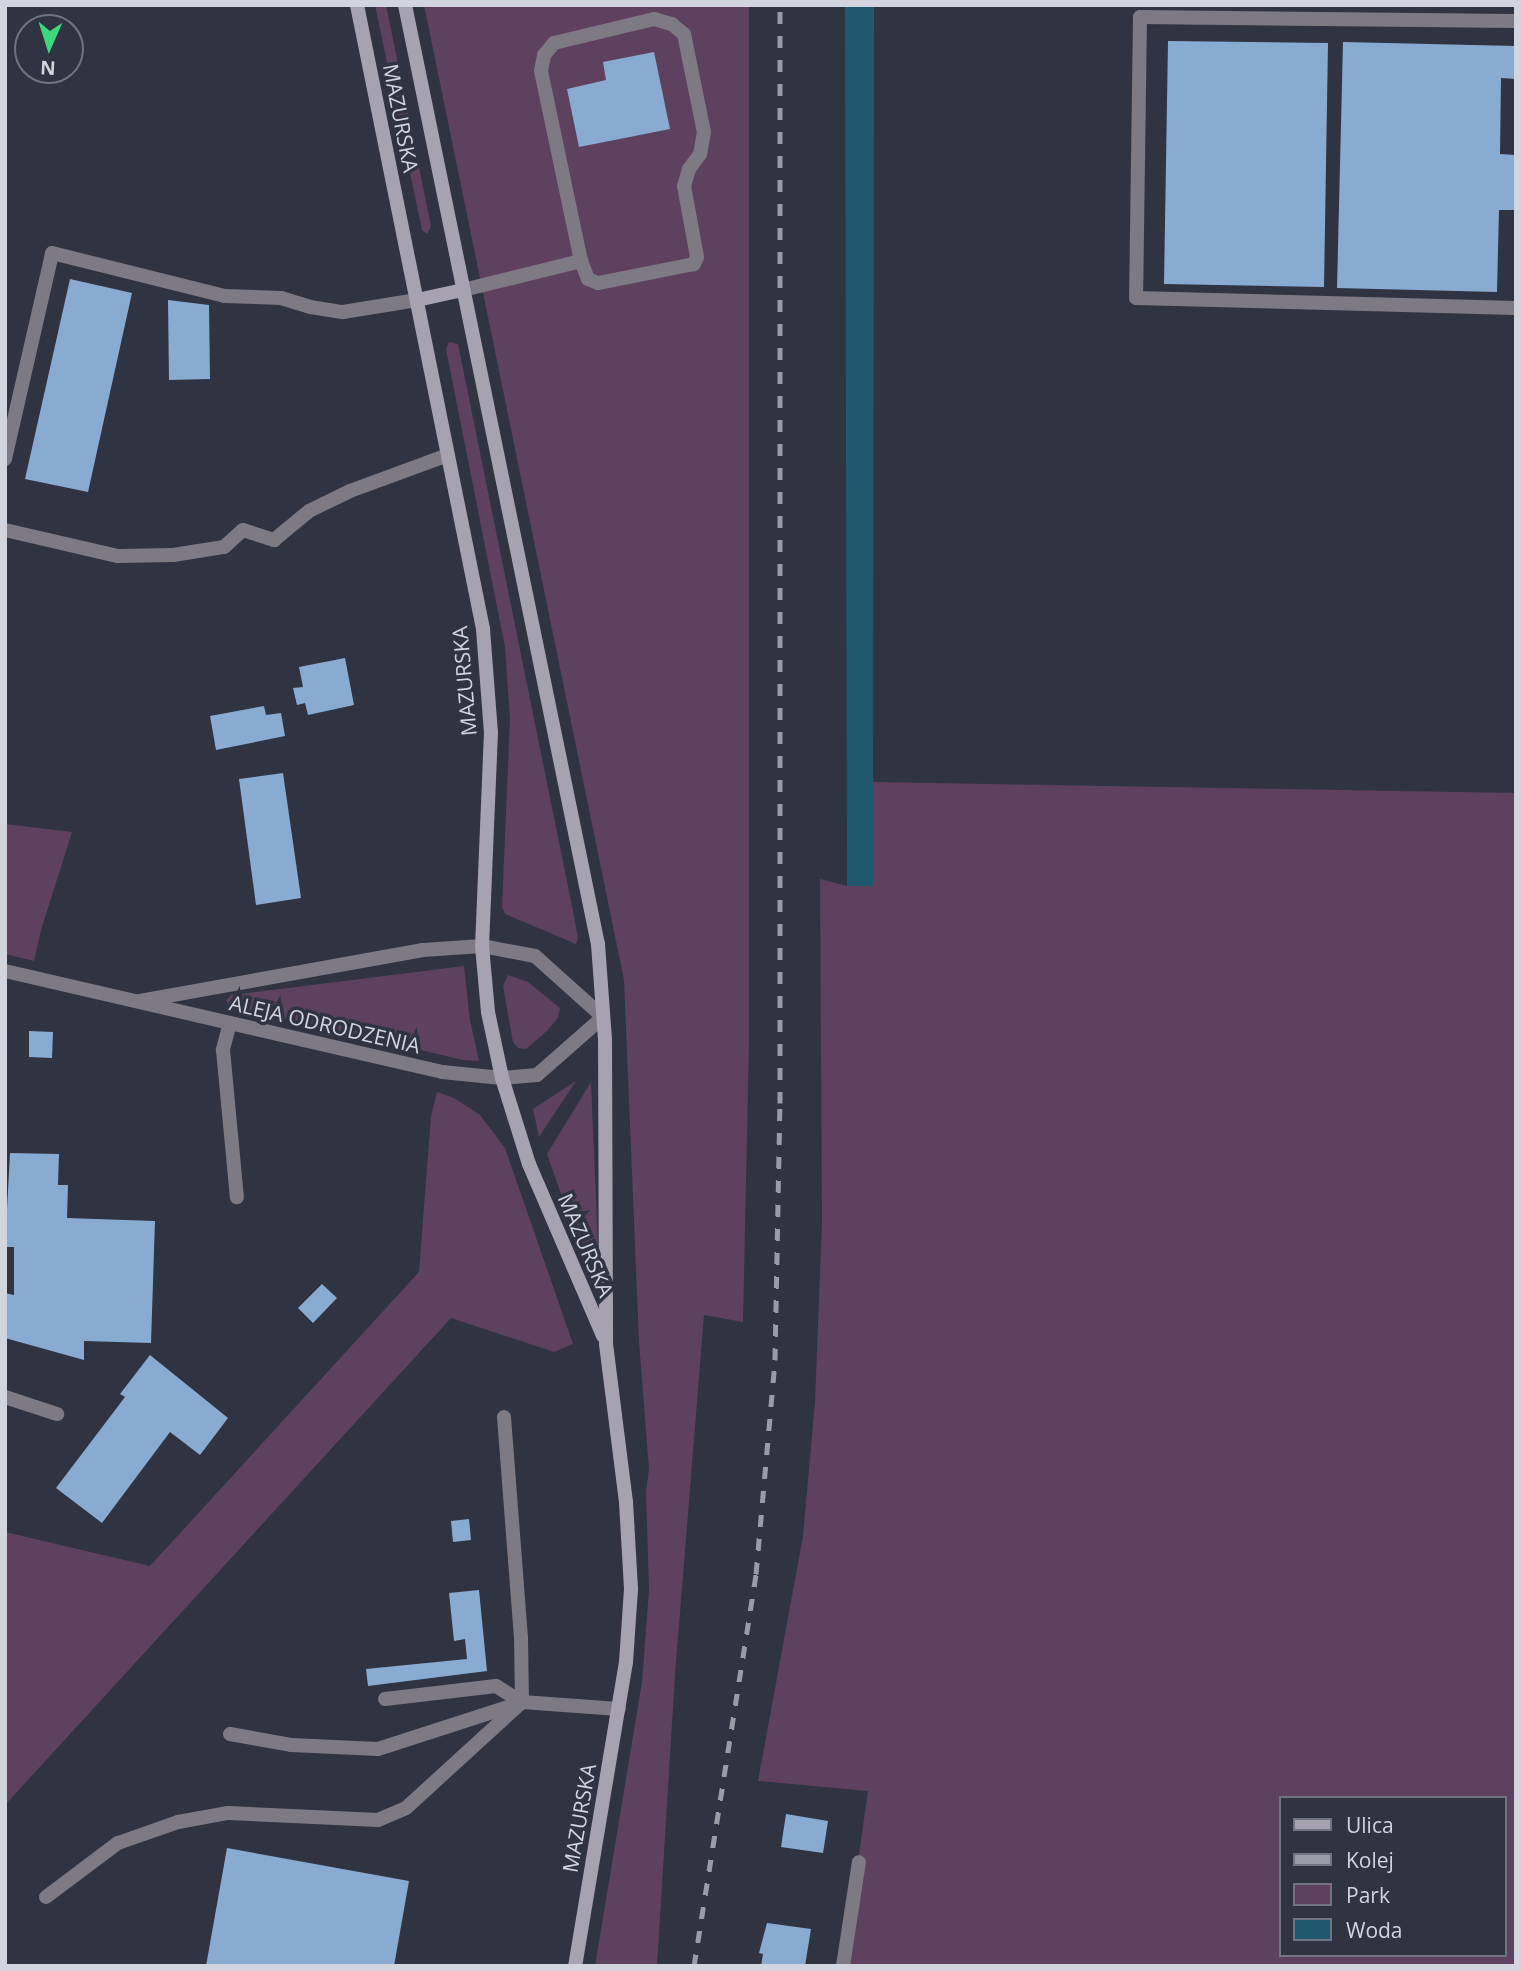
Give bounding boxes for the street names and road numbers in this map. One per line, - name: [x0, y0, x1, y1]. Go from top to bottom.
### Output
- street label: MAZURSKA: [378, 62, 424, 174]
- street label: MAZURSKA: [447, 625, 481, 737]
- street label: ALEJA ODRODZENIA: [227, 990, 423, 1058]
- street label: MAZURSKA: [553, 1189, 619, 1301]
- street label: MAZURSKA: [557, 1762, 601, 1874]

